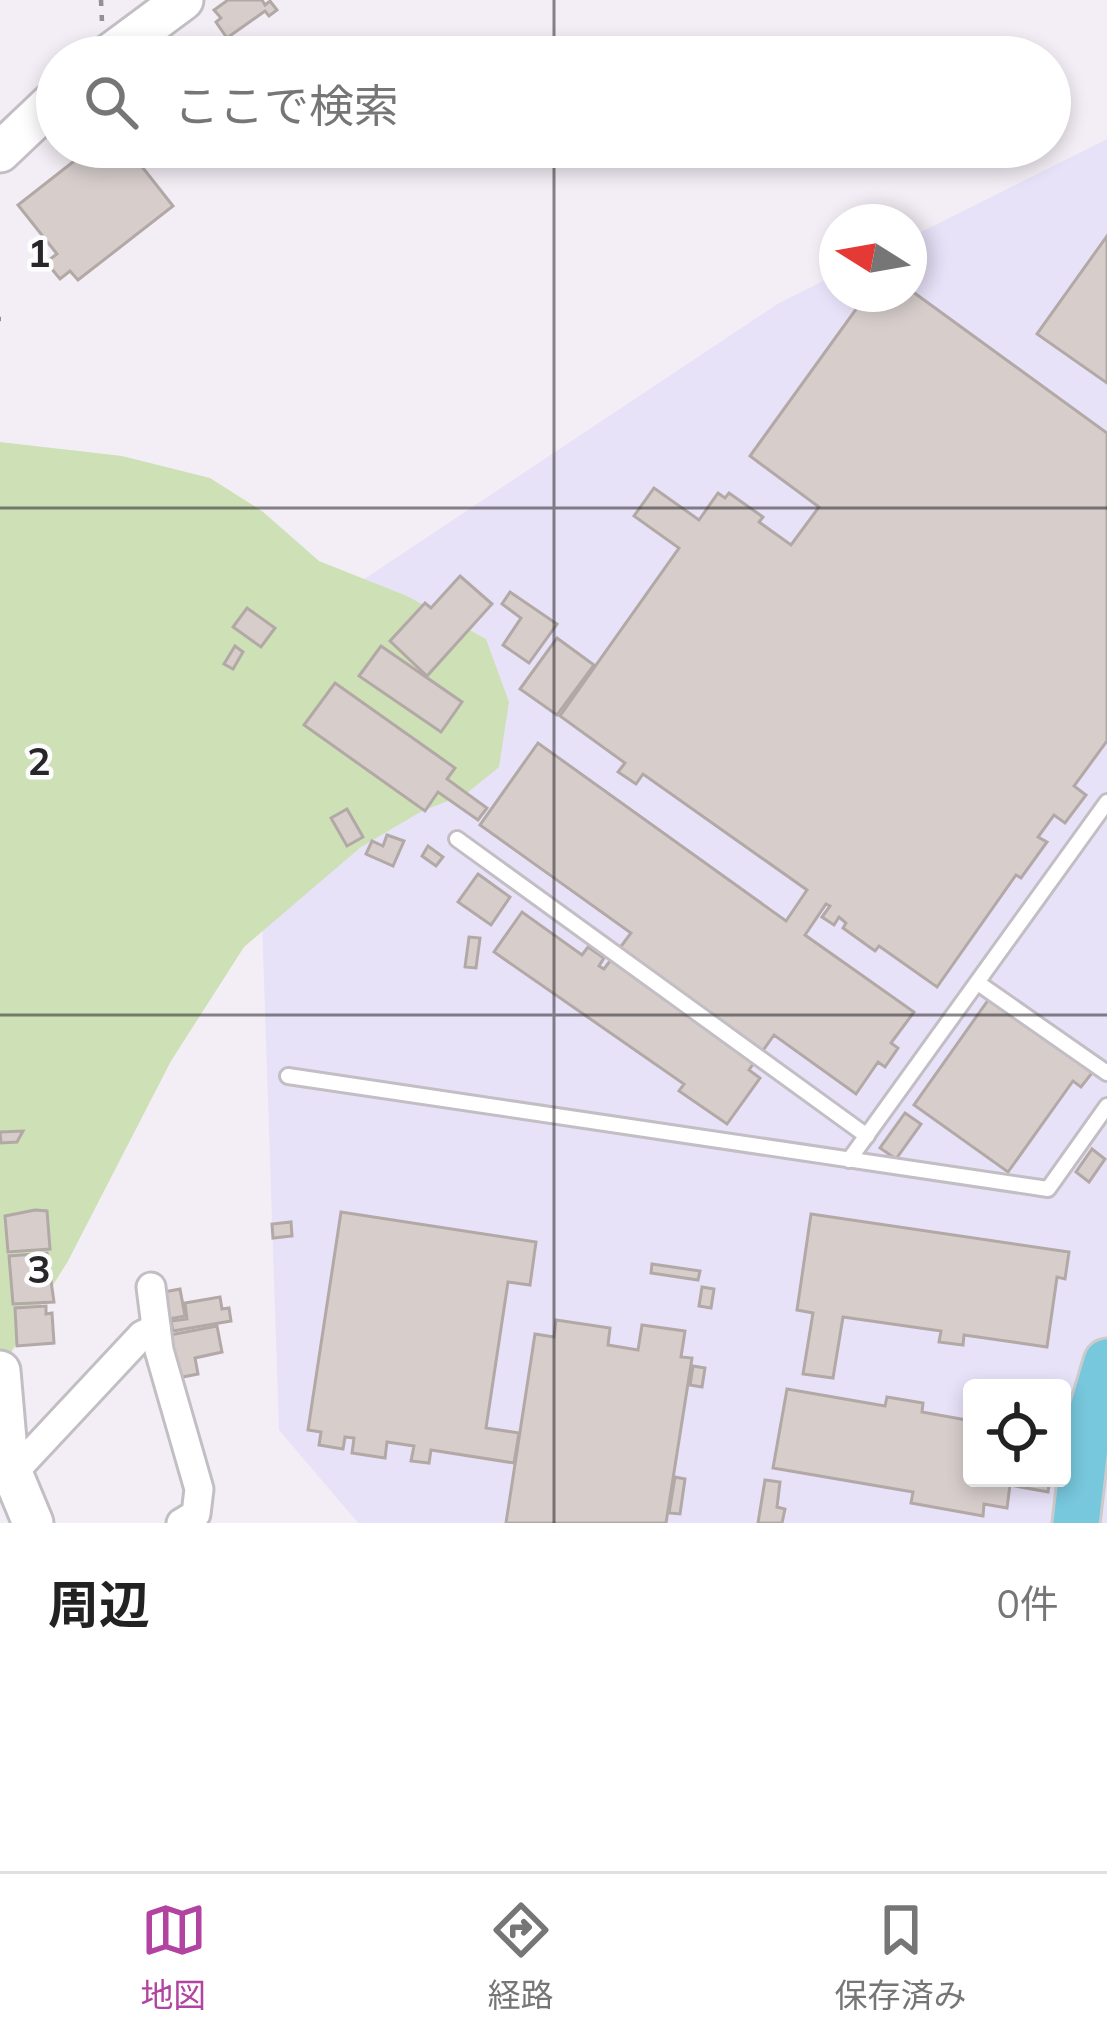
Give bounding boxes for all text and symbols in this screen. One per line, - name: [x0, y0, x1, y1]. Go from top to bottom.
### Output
- search box: [36, 36, 1071, 168]
- icon: search: [78, 69, 144, 135]
- text: ここで検索: [174, 77, 399, 133]
- north arrow: [819, 204, 927, 312]
- text: 1: [27, 228, 51, 277]
- text: 2: [27, 736, 51, 785]
- text: 3: [27, 1244, 51, 1293]
- map controls: [963, 1379, 1071, 1487]
- button: locate: [963, 1379, 1071, 1487]
- text: 周辺: [48, 1572, 150, 1636]
- text: 0件: [997, 1579, 1059, 1628]
- tab: 地図: [141, 1897, 207, 2017]
- tab: 経路: [488, 1897, 554, 2017]
- tab: 保存済み: [835, 1897, 967, 2017]

